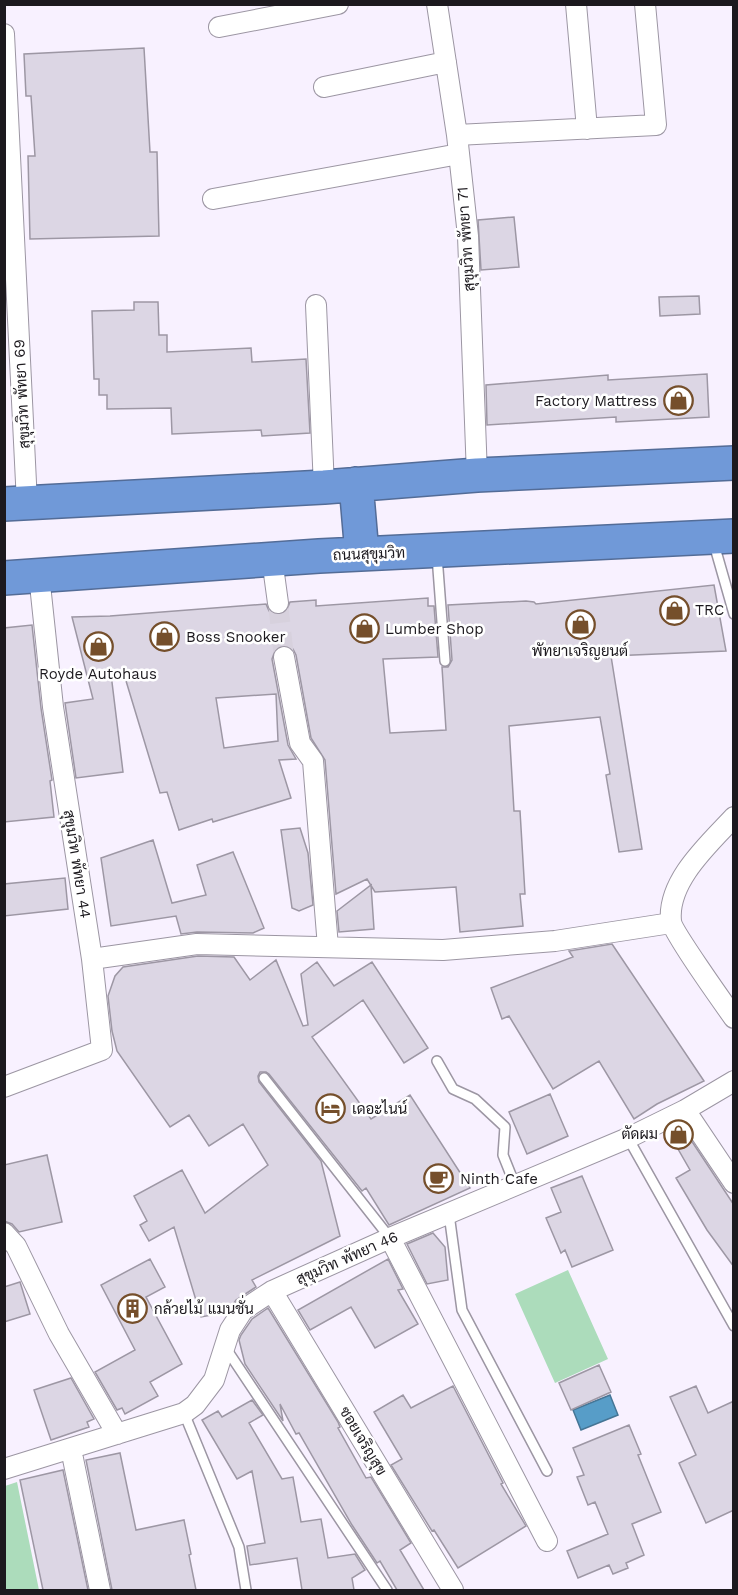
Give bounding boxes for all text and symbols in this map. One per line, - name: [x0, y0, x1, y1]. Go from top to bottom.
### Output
- street label: สุขุมวิท พัทยา 71: [453, 186, 481, 292]
- street label: สุขุมวิท พัทยา 69: [10, 339, 36, 449]
- shop icon: Factory Mattress: [662, 385, 694, 417]
- place label: Factory Mattress: [535, 392, 657, 410]
- street label: ถนนสุขุมวิท: [333, 544, 405, 566]
- shop icon: TRC: [658, 594, 690, 626]
- place label: TRC: [695, 601, 724, 619]
- shop icon: พัทยาเจริญยนต์: [564, 608, 596, 640]
- shop icon: Lumber Shop: [348, 613, 380, 645]
- place label: Lumber Shop: [385, 620, 484, 638]
- shop icon: Boss Snooker: [149, 621, 181, 653]
- place label: Boss Snooker: [186, 628, 286, 646]
- shop icon: Royde Autohaus: [82, 631, 114, 663]
- place label: พัทยาเจริญยนต์: [532, 641, 628, 660]
- place label: Royde Autohaus: [39, 665, 157, 683]
- street label: สุขุมวิท พัทยา 44: [58, 809, 94, 920]
- hotel icon: เดอะไนน์: [315, 1093, 347, 1125]
- place label: เดอะไนน์: [352, 1099, 407, 1118]
- shop icon: ตัดผม: [663, 1118, 695, 1150]
- place label: ตัดผม: [621, 1125, 658, 1143]
- cafe icon: Ninth Cafe: [423, 1163, 455, 1195]
- place label: Ninth Cafe: [460, 1170, 538, 1188]
- street label: สุขุมวิท พัทยา 46: [293, 1228, 401, 1290]
- building icon: กล้วยไม้ แมนชั่น: [117, 1293, 149, 1325]
- place label: กล้วยไม้ แมนชั่น: [154, 1294, 254, 1318]
- street label: ซอยเจริญสุข: [334, 1403, 391, 1480]

